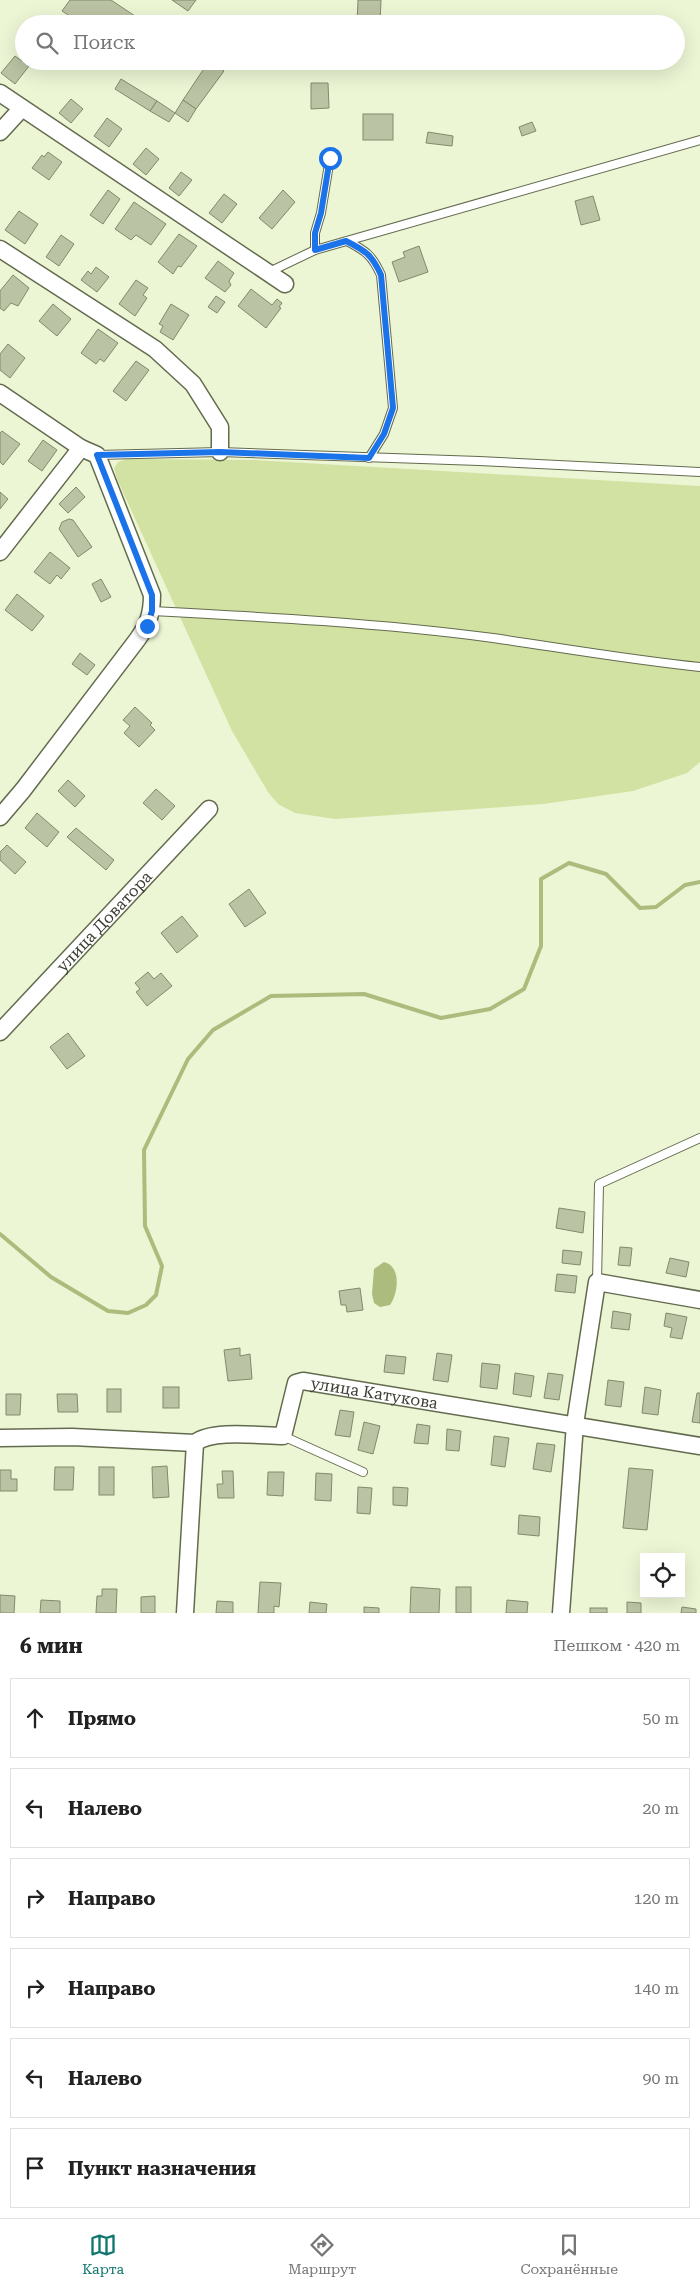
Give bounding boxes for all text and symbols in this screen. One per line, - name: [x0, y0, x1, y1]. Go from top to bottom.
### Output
- search box: [15, 15, 685, 70]
- icon: search: [33, 29, 61, 57]
- text: Поиск: [73, 31, 136, 54]
- route start: [319, 147, 342, 170]
- route end: [136, 615, 159, 638]
- street label: улица Доватора: [53, 867, 156, 976]
- street label: улица Катукова: [309, 1373, 440, 1413]
- map controls: [640, 1553, 685, 1598]
- button: locate: [640, 1553, 685, 1598]
- text: 6 мин: [20, 1634, 83, 1658]
- text: Пешком · 420 m: [553, 1636, 680, 1655]
- icon: ahead: [21, 1704, 49, 1732]
- text: Прямо: [68, 1707, 136, 1730]
- text: 50 m: [642, 1709, 679, 1728]
- icon: left: [21, 1794, 49, 1822]
- text: Налево: [68, 1797, 142, 1820]
- text: 20 m: [642, 1799, 679, 1818]
- icon: right: [21, 1884, 49, 1912]
- text: Направо: [68, 1887, 155, 1910]
- text: 120 m: [633, 1889, 679, 1908]
- icon: right: [21, 1974, 49, 2002]
- text: Направо: [68, 1977, 155, 2000]
- text: 140 m: [633, 1979, 679, 1998]
- icon: left: [21, 2064, 49, 2092]
- text: Налево: [68, 2067, 142, 2090]
- text: 90 m: [642, 2069, 679, 2088]
- icon: arrive: [21, 2154, 49, 2182]
- text: Пункт назначения: [68, 2157, 256, 2180]
- tab: Карта: [82, 2231, 124, 2277]
- tab: Маршрут: [288, 2231, 356, 2277]
- tab: Сохранённые: [520, 2231, 618, 2277]

